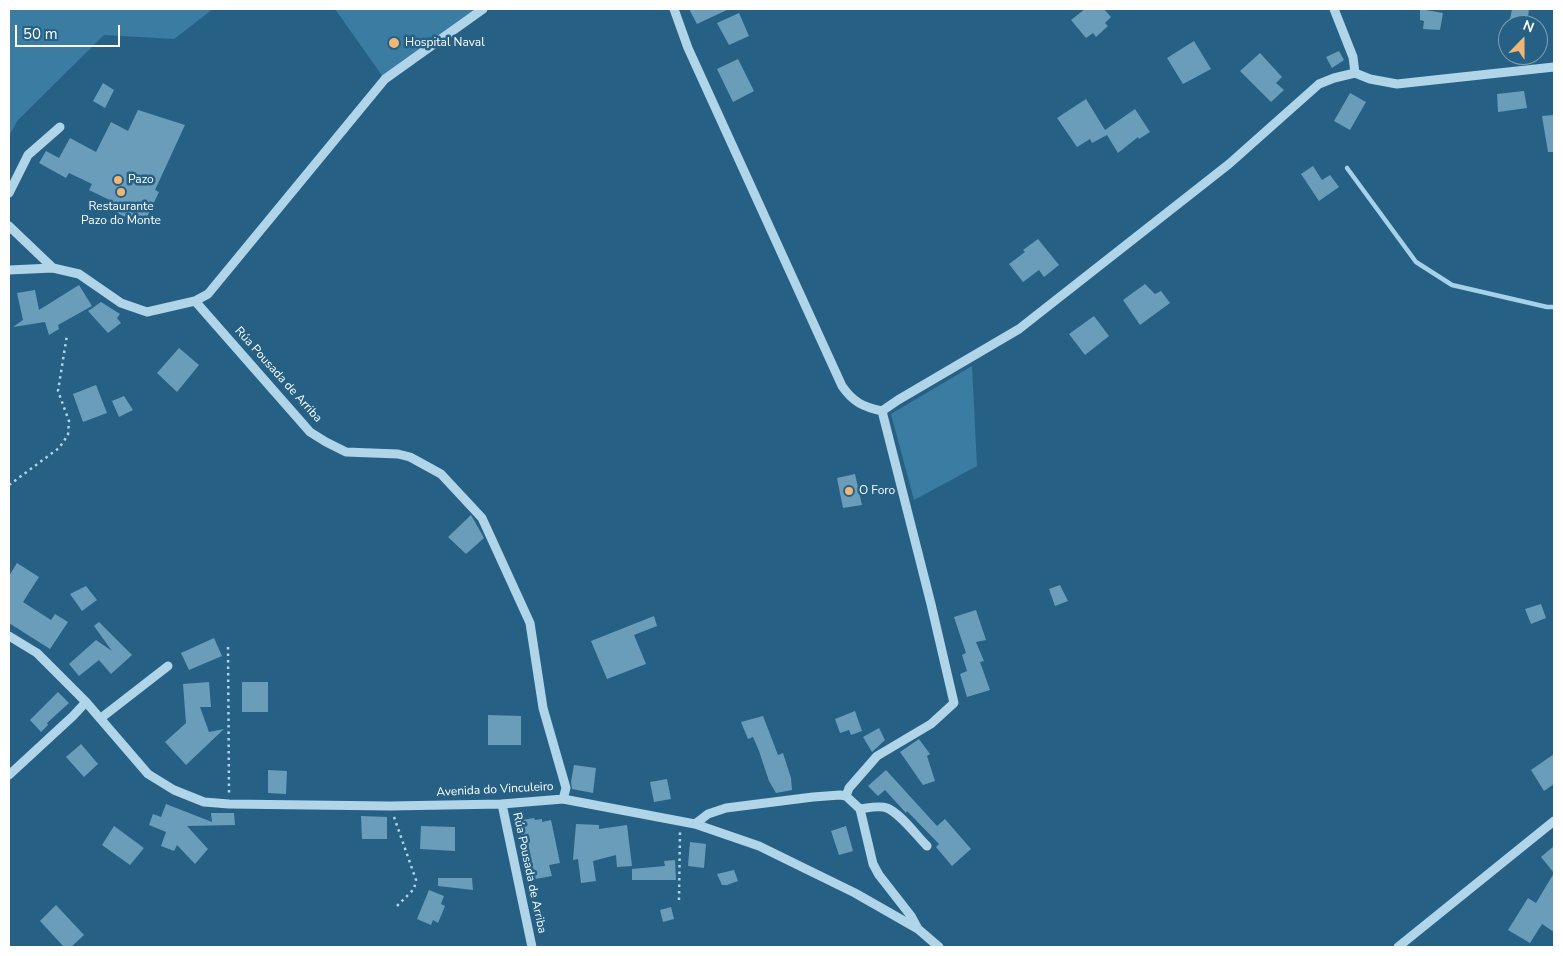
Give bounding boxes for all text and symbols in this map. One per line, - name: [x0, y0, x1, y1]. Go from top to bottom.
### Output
- scale bar: [18, 15, 122, 47]
- north arrow: [1498, 15, 1548, 65]
- text: N: [1520, 16, 1537, 37]
- text: 50 m: [23, 24, 58, 44]
- marker: Hospital Naval: [387, 36, 401, 50]
- place label: Hospital Naval: [405, 36, 485, 50]
- place label: Pazo: [128, 173, 154, 187]
- marker: Pazo: [112, 174, 124, 186]
- marker: Restaurante Pazo do Monte: [115, 186, 127, 198]
- place label: Restaurante Pazo do Monte: [81, 200, 161, 228]
- street label: Rúa Pousada de Arriba: [231, 324, 325, 426]
- place label: O Foro: [859, 484, 895, 498]
- marker: O Foro: [843, 485, 855, 497]
- street label: Avenida do Vinculeiro: [436, 780, 554, 800]
- street label: Rúa Pousada de Arriba: [509, 811, 549, 935]

